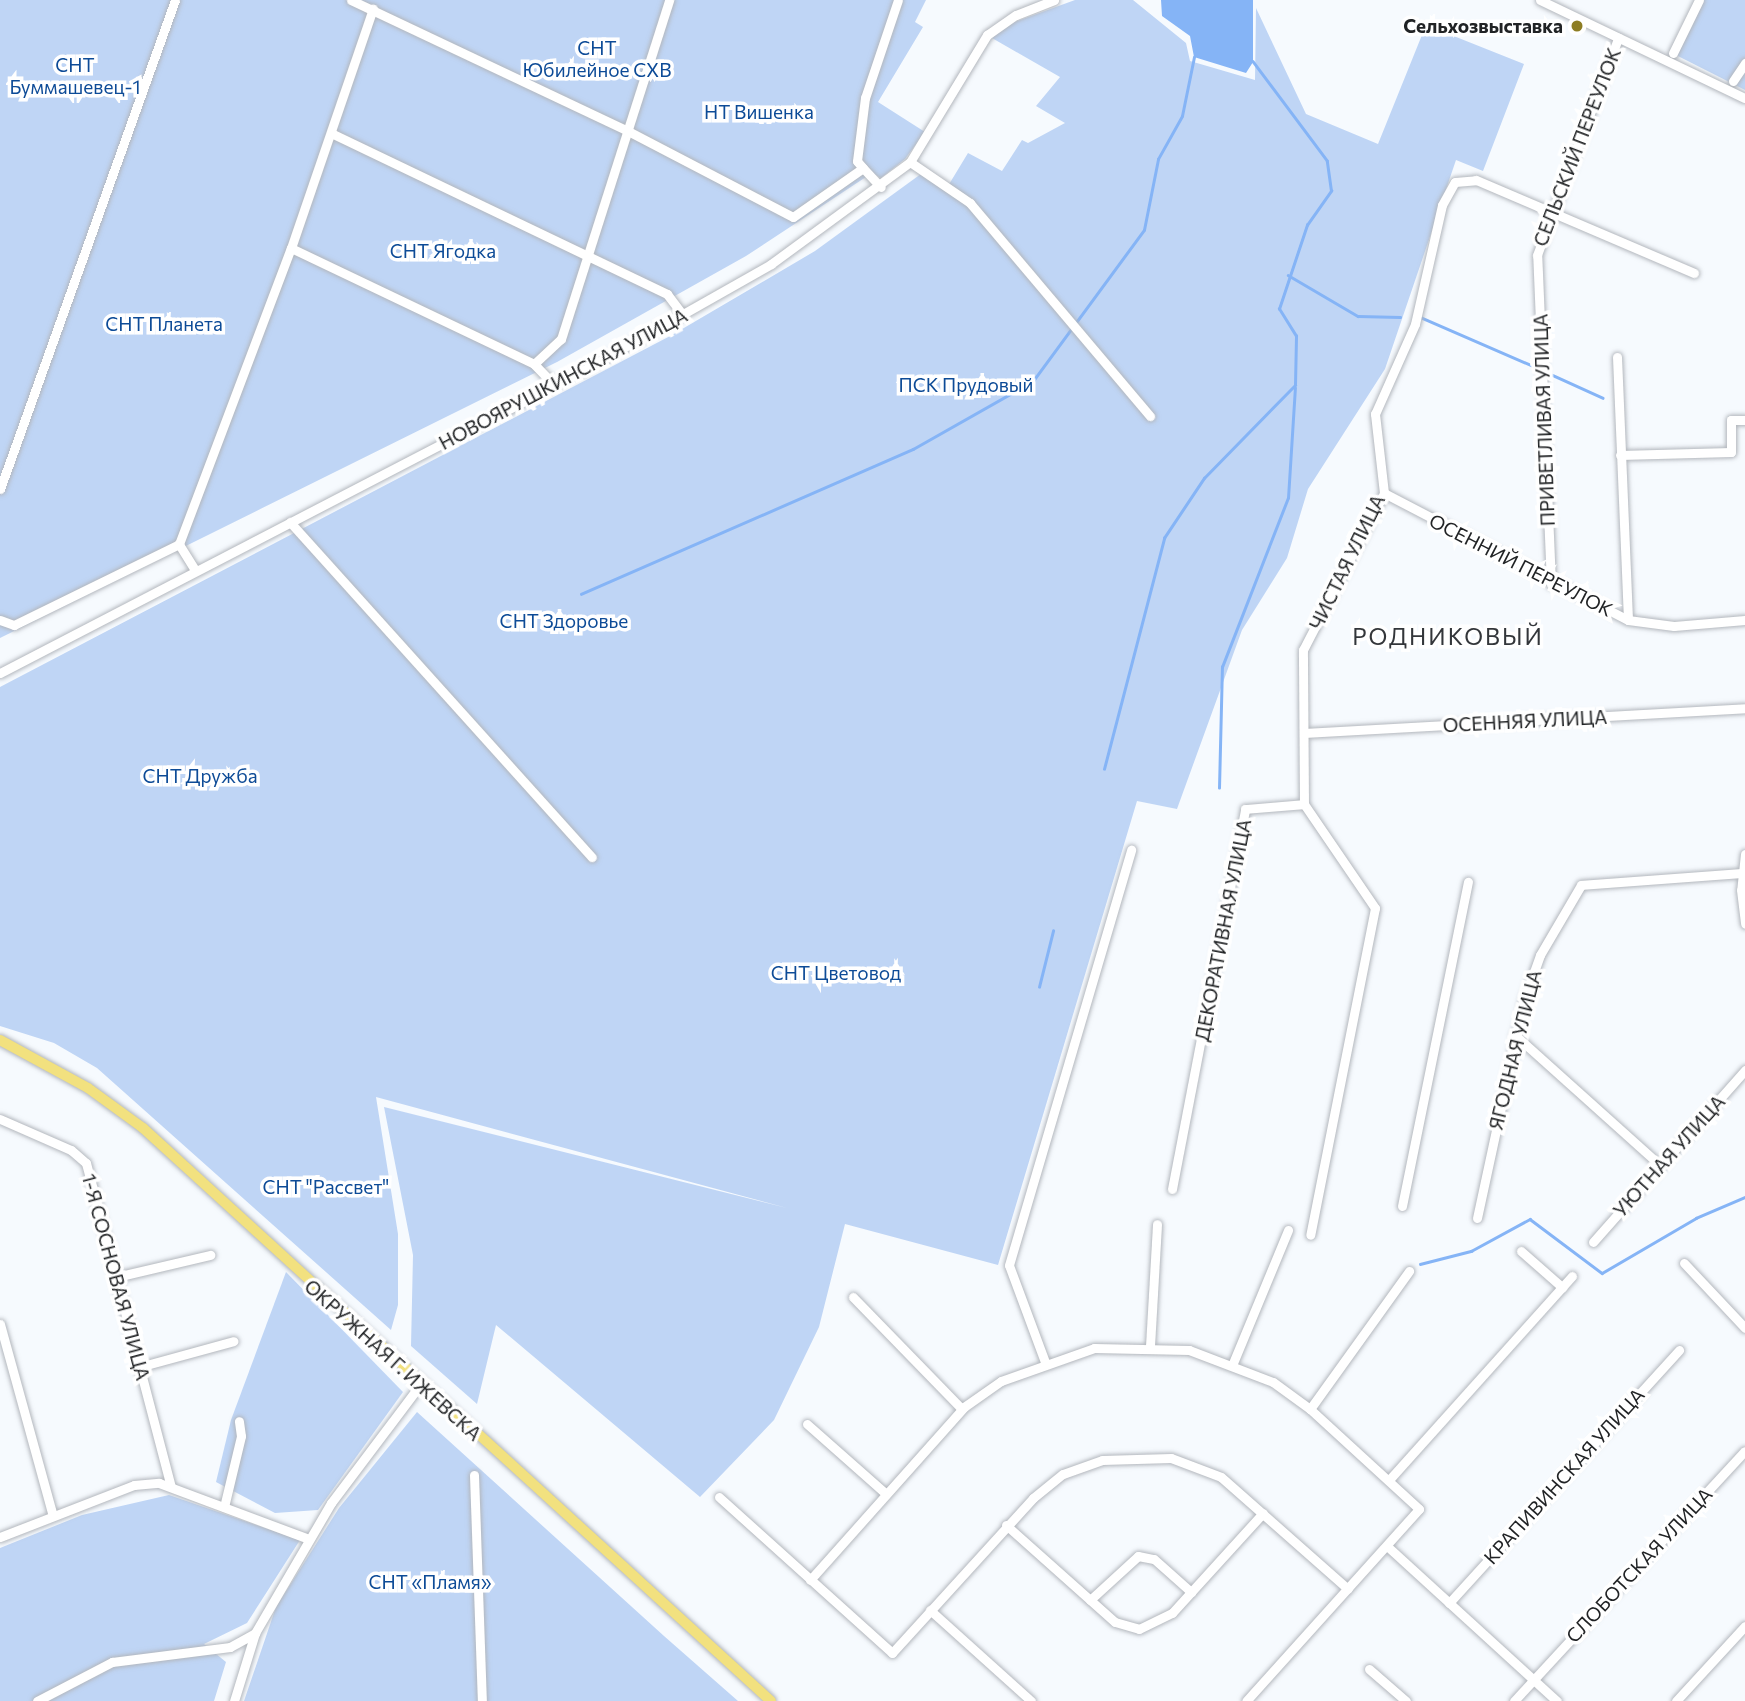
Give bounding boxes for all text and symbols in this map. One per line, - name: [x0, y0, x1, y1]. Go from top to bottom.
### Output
- place label: Сельхозвыставка: [1403, 15, 1563, 37]
- marker: Сельхозвыставка: [1569, 18, 1585, 34]
- park label: СНТ Юбилейное СХВ: [523, 37, 671, 81]
- street label: СЕЛЬСКИЙ ПЕРЕУЛОК: [1529, 45, 1625, 249]
- park label: СНТ Буммашевец-1: [9, 54, 141, 98]
- park label: НТ Вишенка: [704, 101, 814, 123]
- park label: СНТ Ягодка: [390, 240, 496, 262]
- street label: НОВОЯРУШКИНСКАЯ УЛИЦА: [435, 304, 691, 454]
- park label: СНТ Планета: [105, 313, 223, 335]
- street label: ПРИВЕТЛИВАЯ УЛИЦА: [1529, 313, 1559, 527]
- park label: ПСК Прудовый: [898, 374, 1034, 396]
- street label: ЧИСТАЯ УЛИЦА: [1304, 491, 1390, 633]
- street label: ОСЕННИЙ ПЕРЕУЛОК: [1425, 509, 1617, 621]
- park label: СНТ Здоровье: [500, 610, 628, 632]
- district label: РОДНИКОВЫЙ: [1353, 622, 1543, 650]
- street label: ОСЕННЯЯ УЛИЦА: [1442, 705, 1608, 737]
- park label: СНТ Дружба: [142, 765, 258, 787]
- street label: ДЕКОРАТИВНАЯ УЛИЦА: [1190, 817, 1256, 1043]
- park label: СНТ Цветовод: [771, 962, 901, 984]
- street label: ЯГОДНАЯ УЛИЦА: [1484, 968, 1546, 1132]
- street label: УЮТНАЯ УЛИЦА: [1608, 1090, 1730, 1222]
- street label: 1-Я СОСНОВАЯ УЛИЦА: [77, 1171, 155, 1383]
- park label: СНТ "Рассвет": [263, 1176, 389, 1198]
- street label: ОКРУЖНАЯ Г. ИЖЕВСКА: [300, 1275, 486, 1445]
- street label: КРАПИВИНСКАЯ УЛИЦА: [1479, 1383, 1649, 1569]
- street label: СЛОБОТСКАЯ УЛИЦА: [1561, 1483, 1717, 1647]
- park label: СНТ «Пламя»: [368, 1571, 492, 1593]

